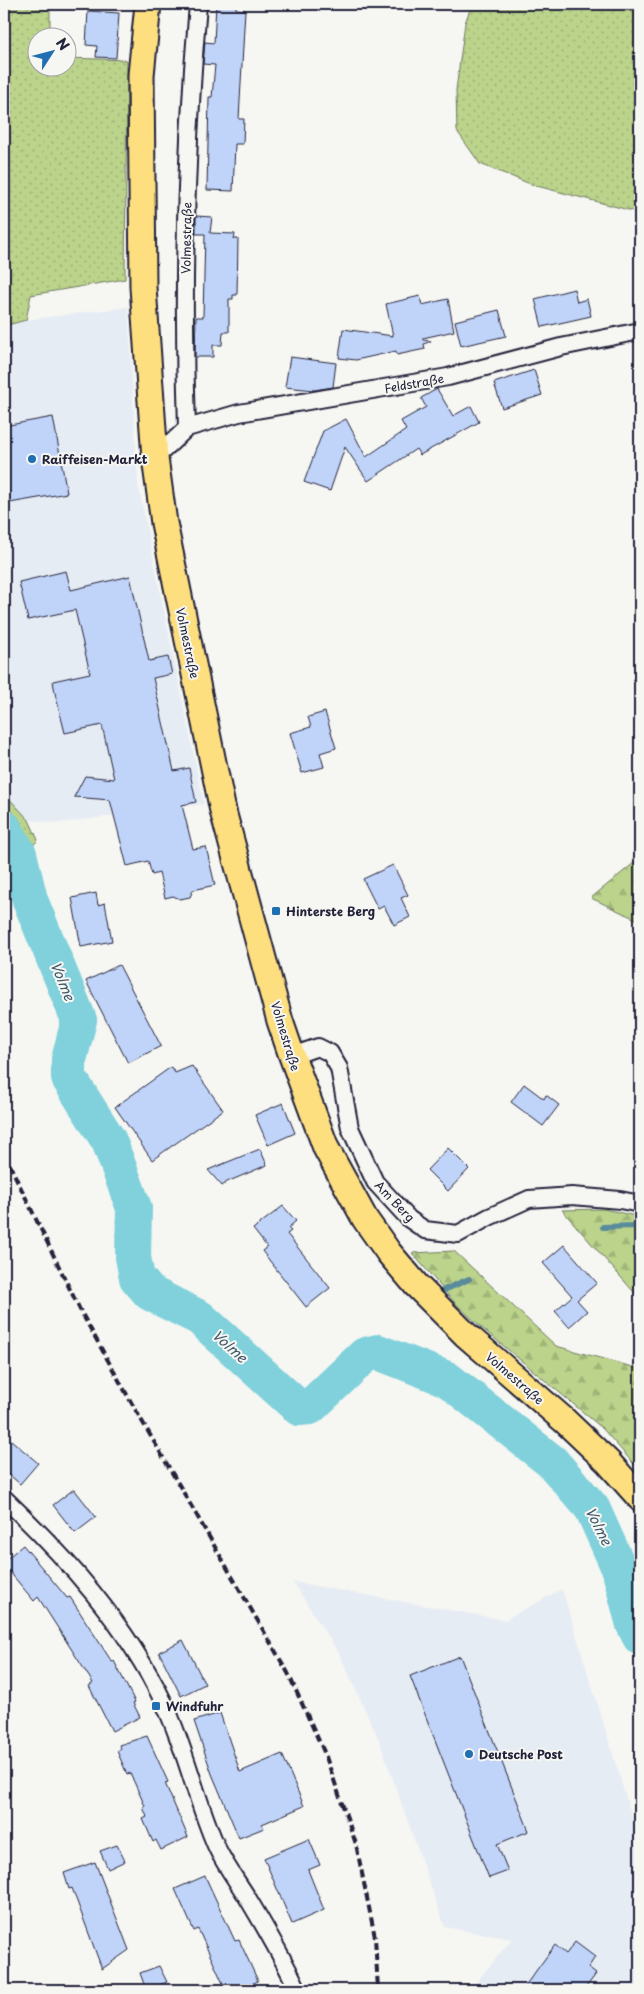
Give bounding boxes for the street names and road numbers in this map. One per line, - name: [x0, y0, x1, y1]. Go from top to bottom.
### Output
- street label: Volmestraße: [176, 202, 196, 274]
- street label: Feldstraße: [383, 369, 445, 397]
- street label: Volmestraße: [172, 606, 204, 680]
- street label: Volmestraße: [267, 999, 305, 1073]
- street label: Am Berg: [371, 1176, 419, 1226]
- street label: Volmestraße: [482, 1348, 548, 1408]

